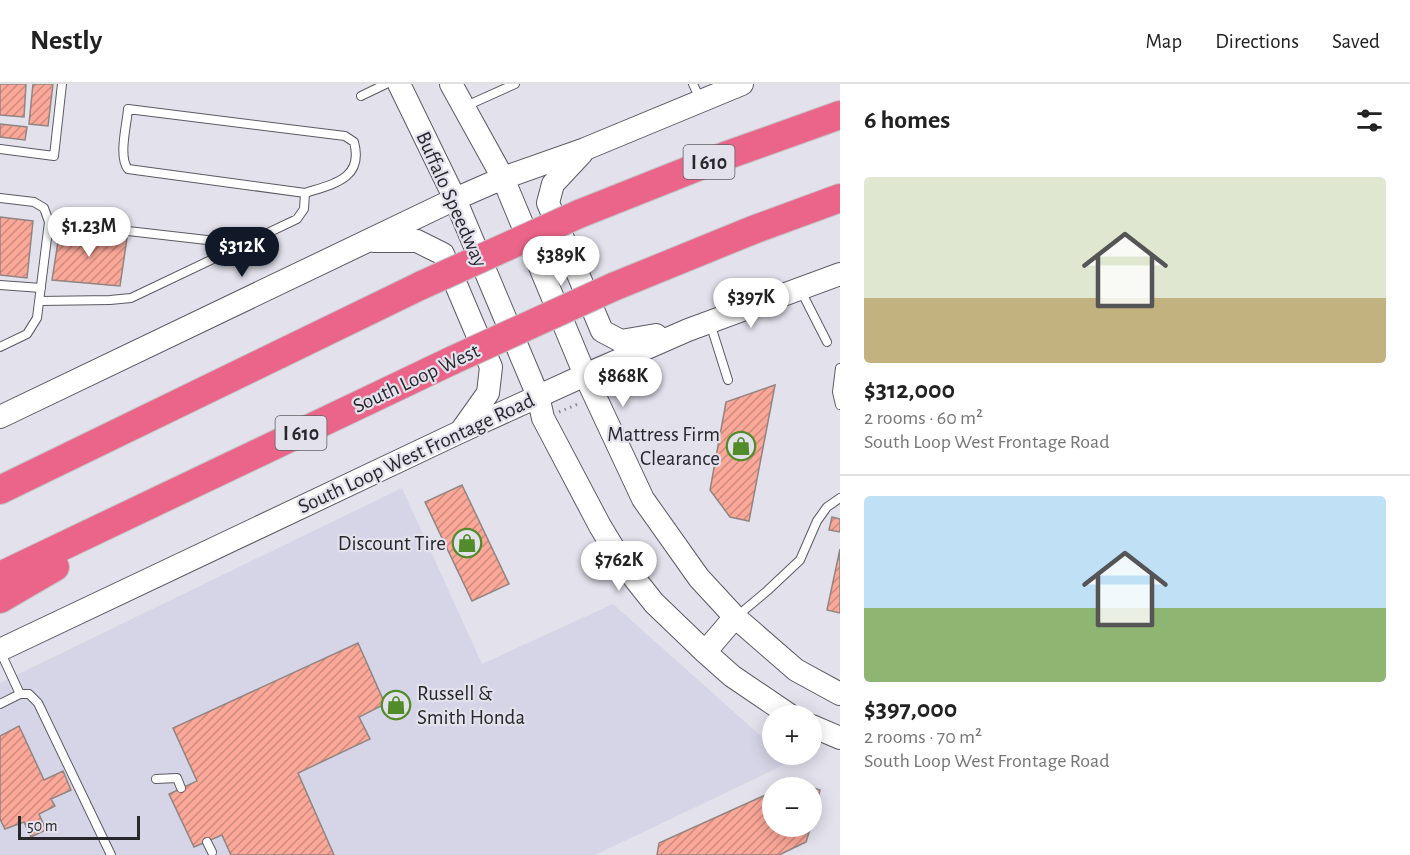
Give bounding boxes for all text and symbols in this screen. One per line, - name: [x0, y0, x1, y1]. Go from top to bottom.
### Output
- text: Nestly: [30, 27, 102, 55]
- text: Map: [1146, 31, 1182, 52]
- text: Directions: [1215, 31, 1299, 52]
- text: Saved: [1332, 31, 1380, 52]
- icon: filters: [1353, 104, 1386, 137]
- text: 6 homes: [864, 107, 950, 133]
- street label: Buffalo Speedway: [412, 128, 491, 270]
- road number: I 610: [684, 145, 734, 179]
- pin: $1.23M: [40, 207, 138, 258]
- text: $1.23M: [62, 216, 116, 236]
- icon: home: [1071, 216, 1179, 324]
- pin: $312K: [200, 227, 284, 278]
- text: $312K: [219, 236, 265, 256]
- pin: $389K: [519, 236, 603, 287]
- text: $389K: [537, 245, 585, 265]
- pin: $397K: [709, 278, 793, 329]
- text: $397K: [727, 287, 775, 307]
- street label: South Loop West: [350, 340, 483, 417]
- pin: $868K: [581, 357, 665, 408]
- text: $868K: [598, 366, 648, 386]
- text: $312,000: [864, 377, 955, 403]
- street label: South Loop West Frontage Road: [295, 389, 538, 517]
- text: 2 rooms · 60 m²: [864, 408, 983, 428]
- road number: I 610: [276, 416, 326, 450]
- place label: Mattress Firm Clearance: [607, 424, 720, 469]
- shop icon: Mattress Firm Clearance: [725, 430, 757, 462]
- text: South Loop West Frontage Road: [864, 432, 1110, 452]
- shop icon: Discount Tire: [451, 527, 483, 559]
- place label: Discount Tire: [338, 533, 446, 554]
- icon: home: [1071, 535, 1179, 643]
- pin: $762K: [577, 541, 661, 592]
- text: $762K: [595, 550, 643, 570]
- place label: Russell & Smith Honda: [417, 683, 525, 728]
- shop icon: Russell & Smith Honda: [380, 689, 412, 721]
- text: $397,000: [864, 696, 957, 722]
- map controls: [762, 705, 822, 837]
- button: +: [762, 705, 822, 765]
- text: 2 rooms · 70 m²: [864, 727, 982, 747]
- text: South Loop West Frontage Road: [864, 751, 1110, 771]
- button: −: [762, 777, 822, 837]
- scale bar: [18, 813, 140, 840]
- text: 50 m: [27, 818, 58, 834]

